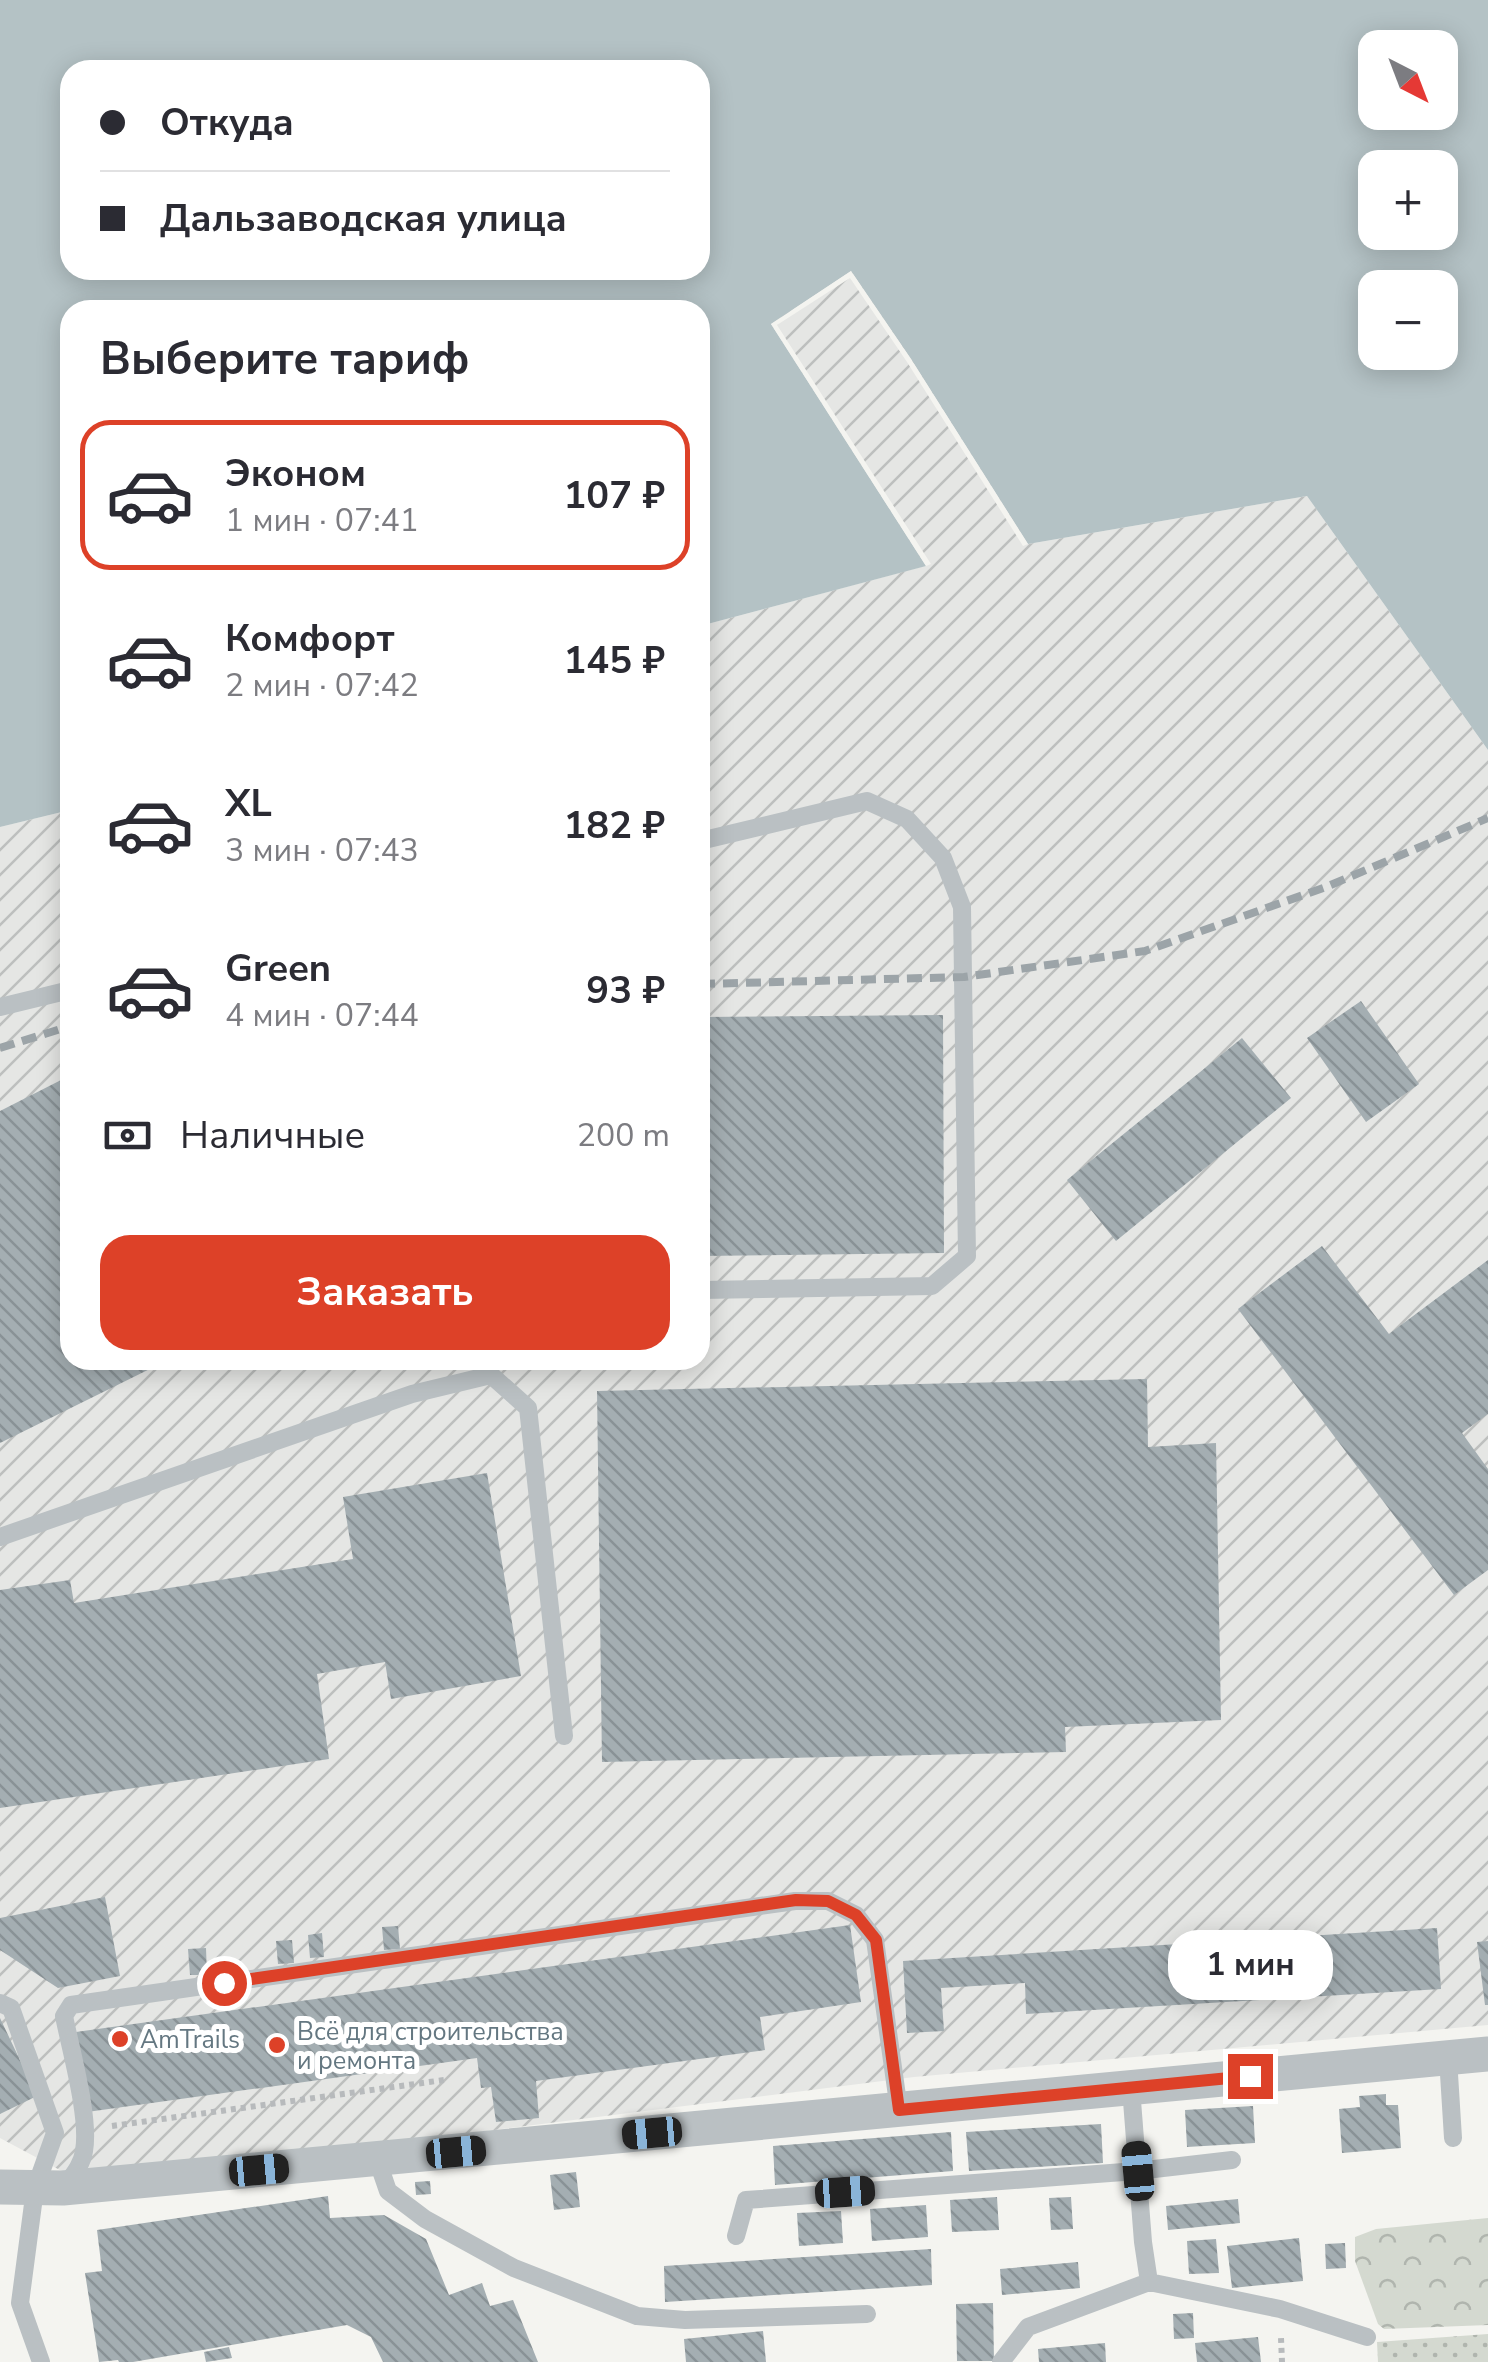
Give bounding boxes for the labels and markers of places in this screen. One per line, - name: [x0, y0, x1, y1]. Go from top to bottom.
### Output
- place label: Всё для строительства и ремонта: [297, 2015, 564, 2078]
- place label: AmTrails: [140, 2023, 240, 2057]
- marker: AmTrails: [109, 2028, 131, 2050]
- marker: Всё для строительства и ремонта: [266, 2034, 288, 2056]

